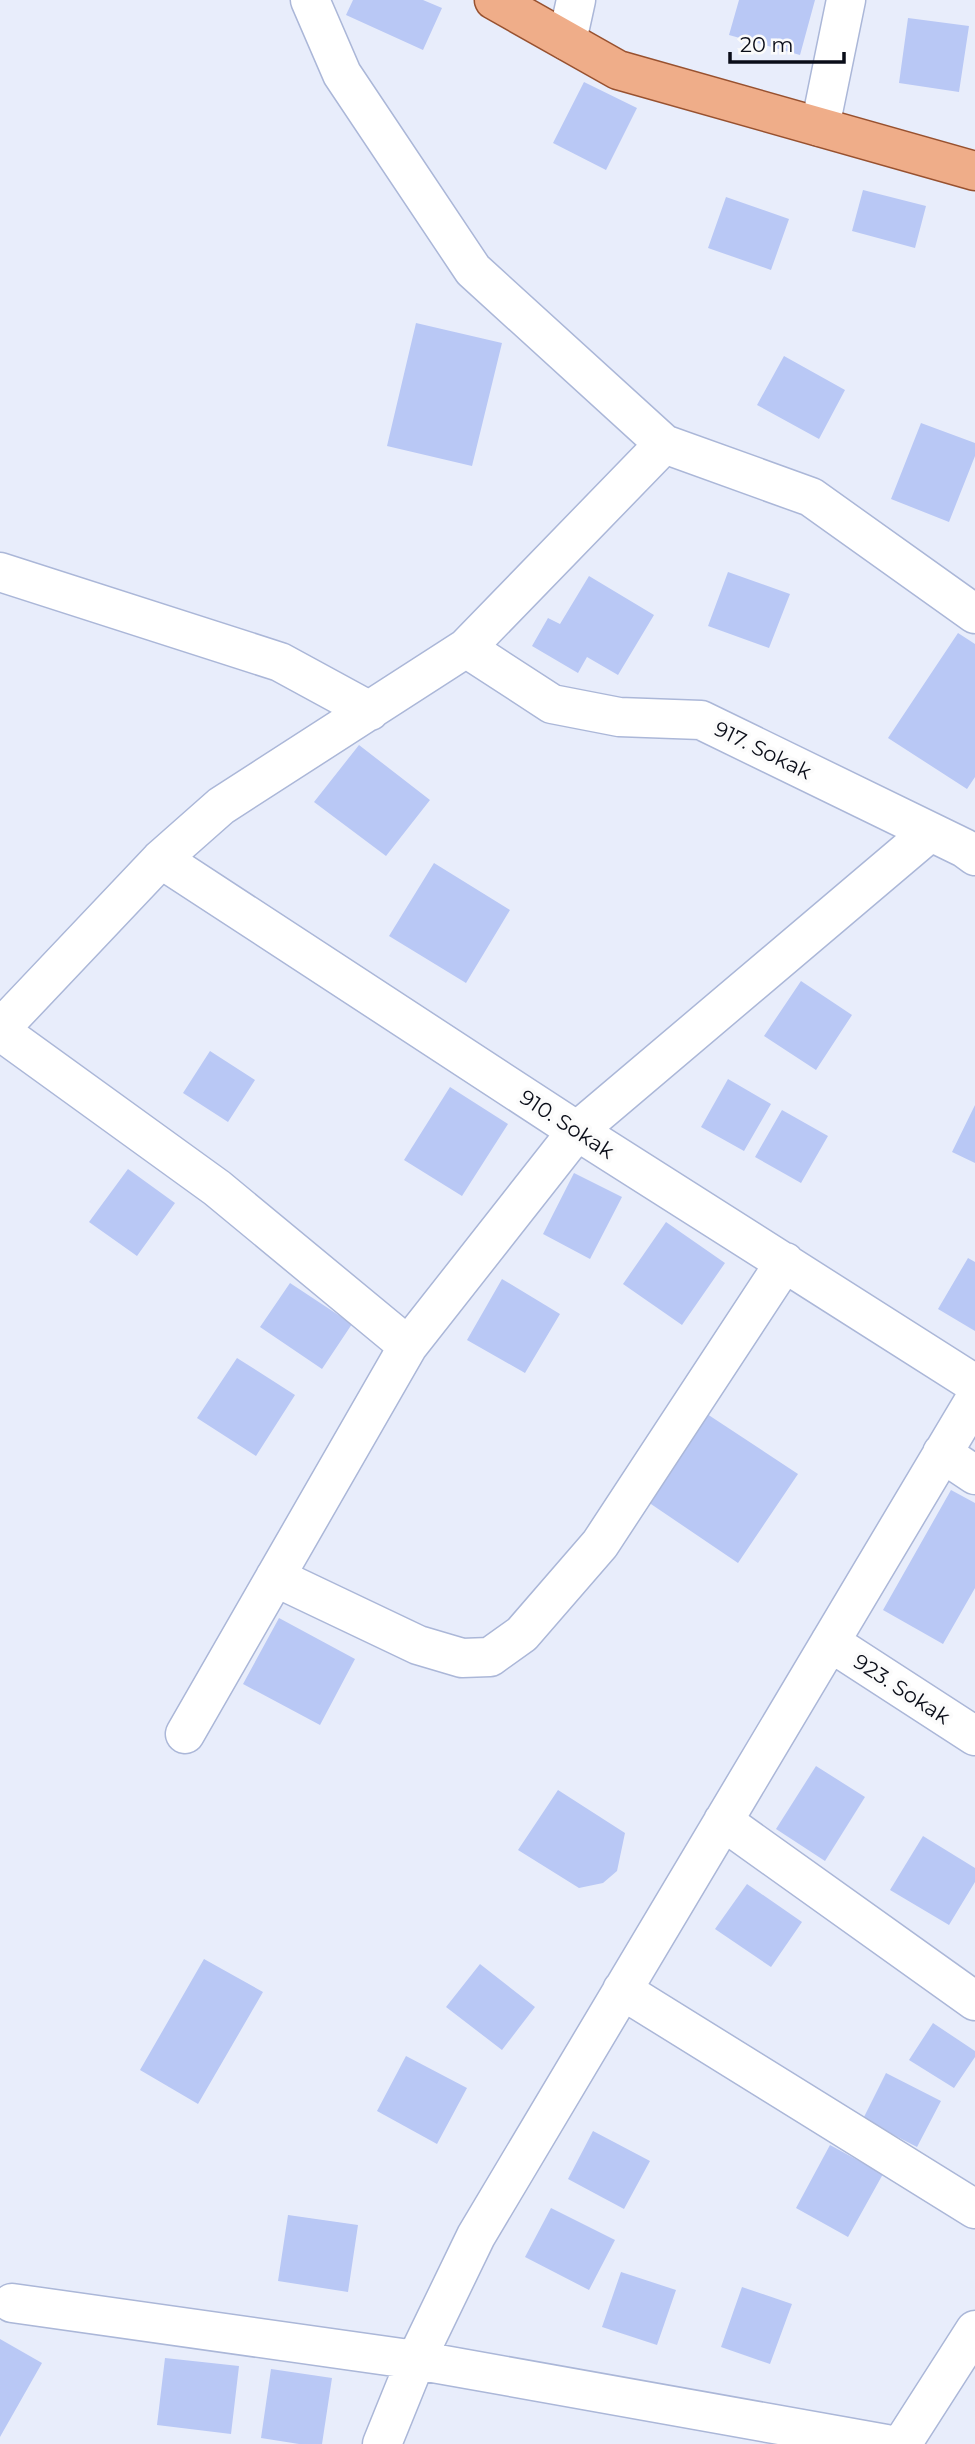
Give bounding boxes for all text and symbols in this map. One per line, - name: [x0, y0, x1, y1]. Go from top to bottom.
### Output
- scale bar: [730, 21, 844, 65]
- text: 20 m: [740, 32, 794, 57]
- street label: 917. Sokak: [710, 716, 816, 784]
- street label: 910. Sokak: [515, 1084, 619, 1164]
- street label: 923. Sokak: [849, 1649, 955, 1730]

